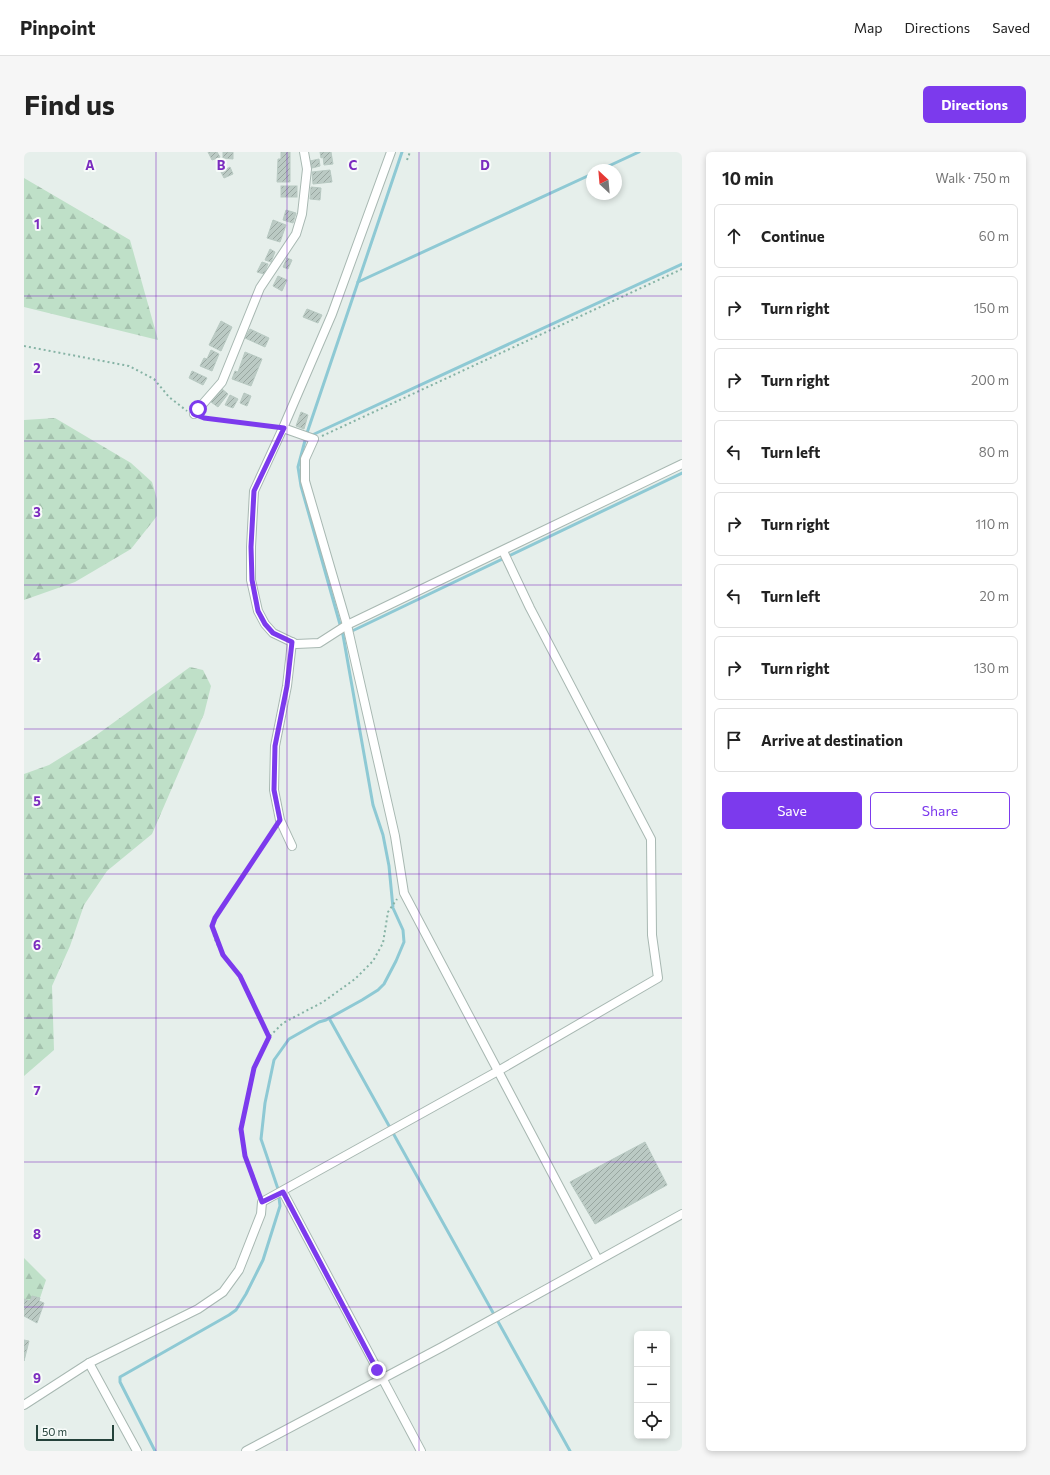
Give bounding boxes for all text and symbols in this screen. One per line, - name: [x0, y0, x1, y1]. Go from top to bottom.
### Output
- text: Pinpoint: [20, 16, 96, 39]
- text: Map: [854, 19, 883, 36]
- text: Directions: [905, 19, 970, 36]
- text: Saved: [992, 19, 1030, 36]
- button: Directions: [923, 86, 1026, 123]
- text: Find us: [24, 87, 115, 121]
- text: A: [85, 157, 95, 173]
- text: B: [217, 157, 226, 173]
- text: C: [349, 157, 358, 173]
- text: D: [480, 157, 490, 173]
- north arrow: [586, 164, 622, 200]
- text: 10 min: [722, 168, 774, 189]
- text: Walk · 750 m: [936, 170, 1010, 186]
- text: 1: [34, 216, 40, 232]
- icon: ahead: [723, 225, 745, 247]
- text: Continue: [761, 227, 825, 245]
- text: 60 m: [979, 228, 1009, 244]
- icon: right: [723, 297, 745, 319]
- text: Turn right: [761, 299, 830, 317]
- text: 150 m: [974, 300, 1009, 316]
- text: 2: [33, 360, 41, 376]
- icon: right: [723, 369, 745, 391]
- text: Turn right: [761, 371, 830, 389]
- text: 200 m: [971, 372, 1009, 388]
- route start: [189, 400, 207, 418]
- icon: left: [723, 441, 745, 463]
- text: Turn left: [761, 443, 820, 461]
- text: 80 m: [979, 444, 1009, 460]
- text: 3: [33, 504, 41, 520]
- icon: right: [723, 513, 745, 535]
- text: Turn right: [761, 515, 830, 533]
- text: 110 m: [976, 516, 1009, 532]
- icon: left: [723, 585, 745, 607]
- text: Turn left: [761, 587, 820, 605]
- text: 20 m: [980, 588, 1009, 604]
- text: 4: [33, 649, 41, 665]
- icon: right: [723, 657, 745, 679]
- text: Turn right: [761, 659, 830, 677]
- text: 130 m: [974, 660, 1009, 676]
- icon: arrive: [723, 729, 745, 751]
- text: Arrive at destination: [761, 731, 903, 749]
- button: Save: [722, 792, 862, 829]
- button: Share: [870, 792, 1010, 829]
- text: 5: [33, 793, 41, 809]
- text: 6: [33, 937, 41, 953]
- text: 7: [33, 1082, 41, 1098]
- text: 8: [33, 1226, 41, 1242]
- map controls: [634, 1331, 670, 1439]
- button: +: [634, 1331, 670, 1367]
- route end: [368, 1361, 386, 1379]
- button: −: [634, 1367, 670, 1403]
- text: 9: [33, 1370, 41, 1386]
- button: locate: [634, 1403, 670, 1439]
- scale bar: [36, 1423, 114, 1442]
- text: 50 m: [42, 1425, 67, 1438]

